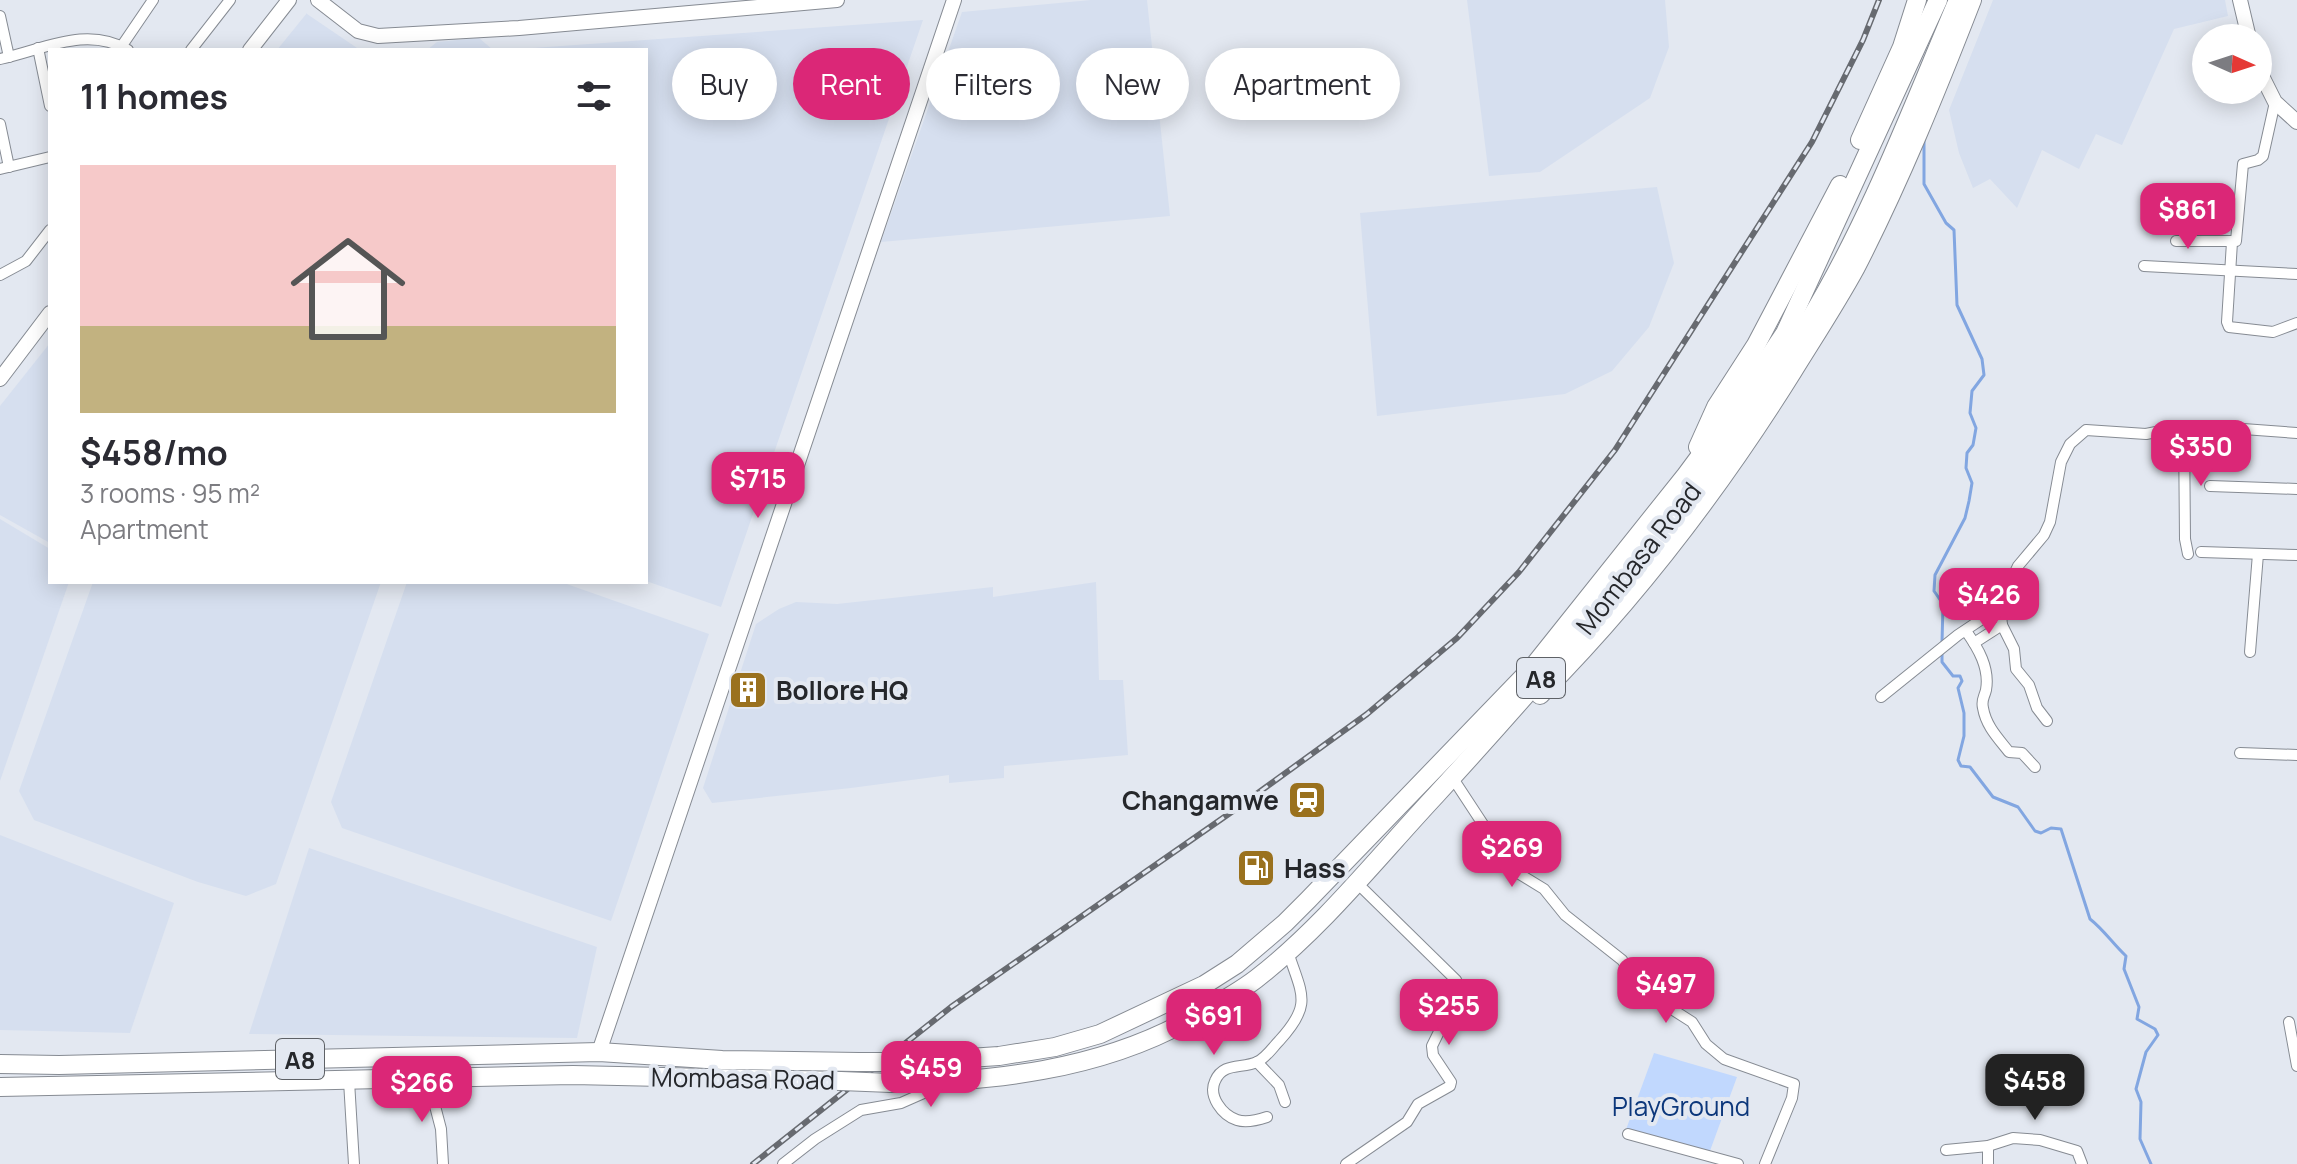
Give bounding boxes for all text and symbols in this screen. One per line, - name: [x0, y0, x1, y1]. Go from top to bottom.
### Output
- north arrow: [2192, 24, 2272, 104]
- map controls: [2192, 24, 2272, 104]
- chip: Buy: [672, 48, 777, 120]
- chip: Rent: [793, 48, 910, 120]
- chip: Filters: [926, 48, 1060, 120]
- chip: New: [1076, 48, 1189, 120]
- chip: Apartment: [1205, 48, 1400, 120]
- text: 11 homes: [80, 73, 228, 119]
- icon: filters: [572, 74, 616, 118]
- pin: $861: [2141, 183, 2235, 251]
- text: $861: [2158, 191, 2218, 227]
- icon: home: [276, 217, 420, 361]
- pin: $350: [2154, 420, 2248, 488]
- text: $350: [2169, 428, 2233, 464]
- text: $458/mo: [80, 429, 228, 475]
- pin: $715: [711, 452, 805, 520]
- text: $715: [730, 460, 786, 496]
- street label: Mombasa Road: [1567, 474, 1709, 642]
- text: 3 rooms · 95 m²: [80, 475, 260, 511]
- text: Apartment: [80, 511, 209, 547]
- pin: $426: [1942, 568, 2036, 636]
- text: $426: [1957, 576, 2021, 612]
- road number: A8: [1517, 658, 1565, 698]
- building icon: Bollore HQ: [727, 669, 769, 711]
- place label: Bollore HQ: [776, 672, 908, 708]
- station icon: Changamwe: [1286, 779, 1328, 821]
- place label: Changamwe: [1122, 782, 1279, 818]
- pin: $269: [1465, 821, 1559, 889]
- text: $269: [1480, 829, 1544, 865]
- fuel station icon: Hass: [1235, 847, 1277, 889]
- place label: Hass: [1284, 850, 1346, 886]
- pin: $497: [1619, 957, 1713, 1025]
- text: $497: [1635, 965, 1697, 1001]
- pin: $255: [1402, 979, 1496, 1047]
- text: $255: [1418, 987, 1480, 1023]
- pin: $691: [1167, 989, 1261, 1057]
- text: $691: [1184, 997, 1244, 1033]
- road number: A8: [276, 1039, 324, 1079]
- pin: $459: [884, 1041, 978, 1109]
- text: $459: [899, 1049, 963, 1085]
- pin: $458: [1988, 1054, 2082, 1122]
- pin: $266: [375, 1056, 469, 1124]
- street label: Mombasa Road: [651, 1058, 835, 1098]
- text: $458: [2003, 1062, 2067, 1098]
- text: $266: [390, 1064, 454, 1100]
- park label: PlayGround: [1612, 1088, 1750, 1124]

